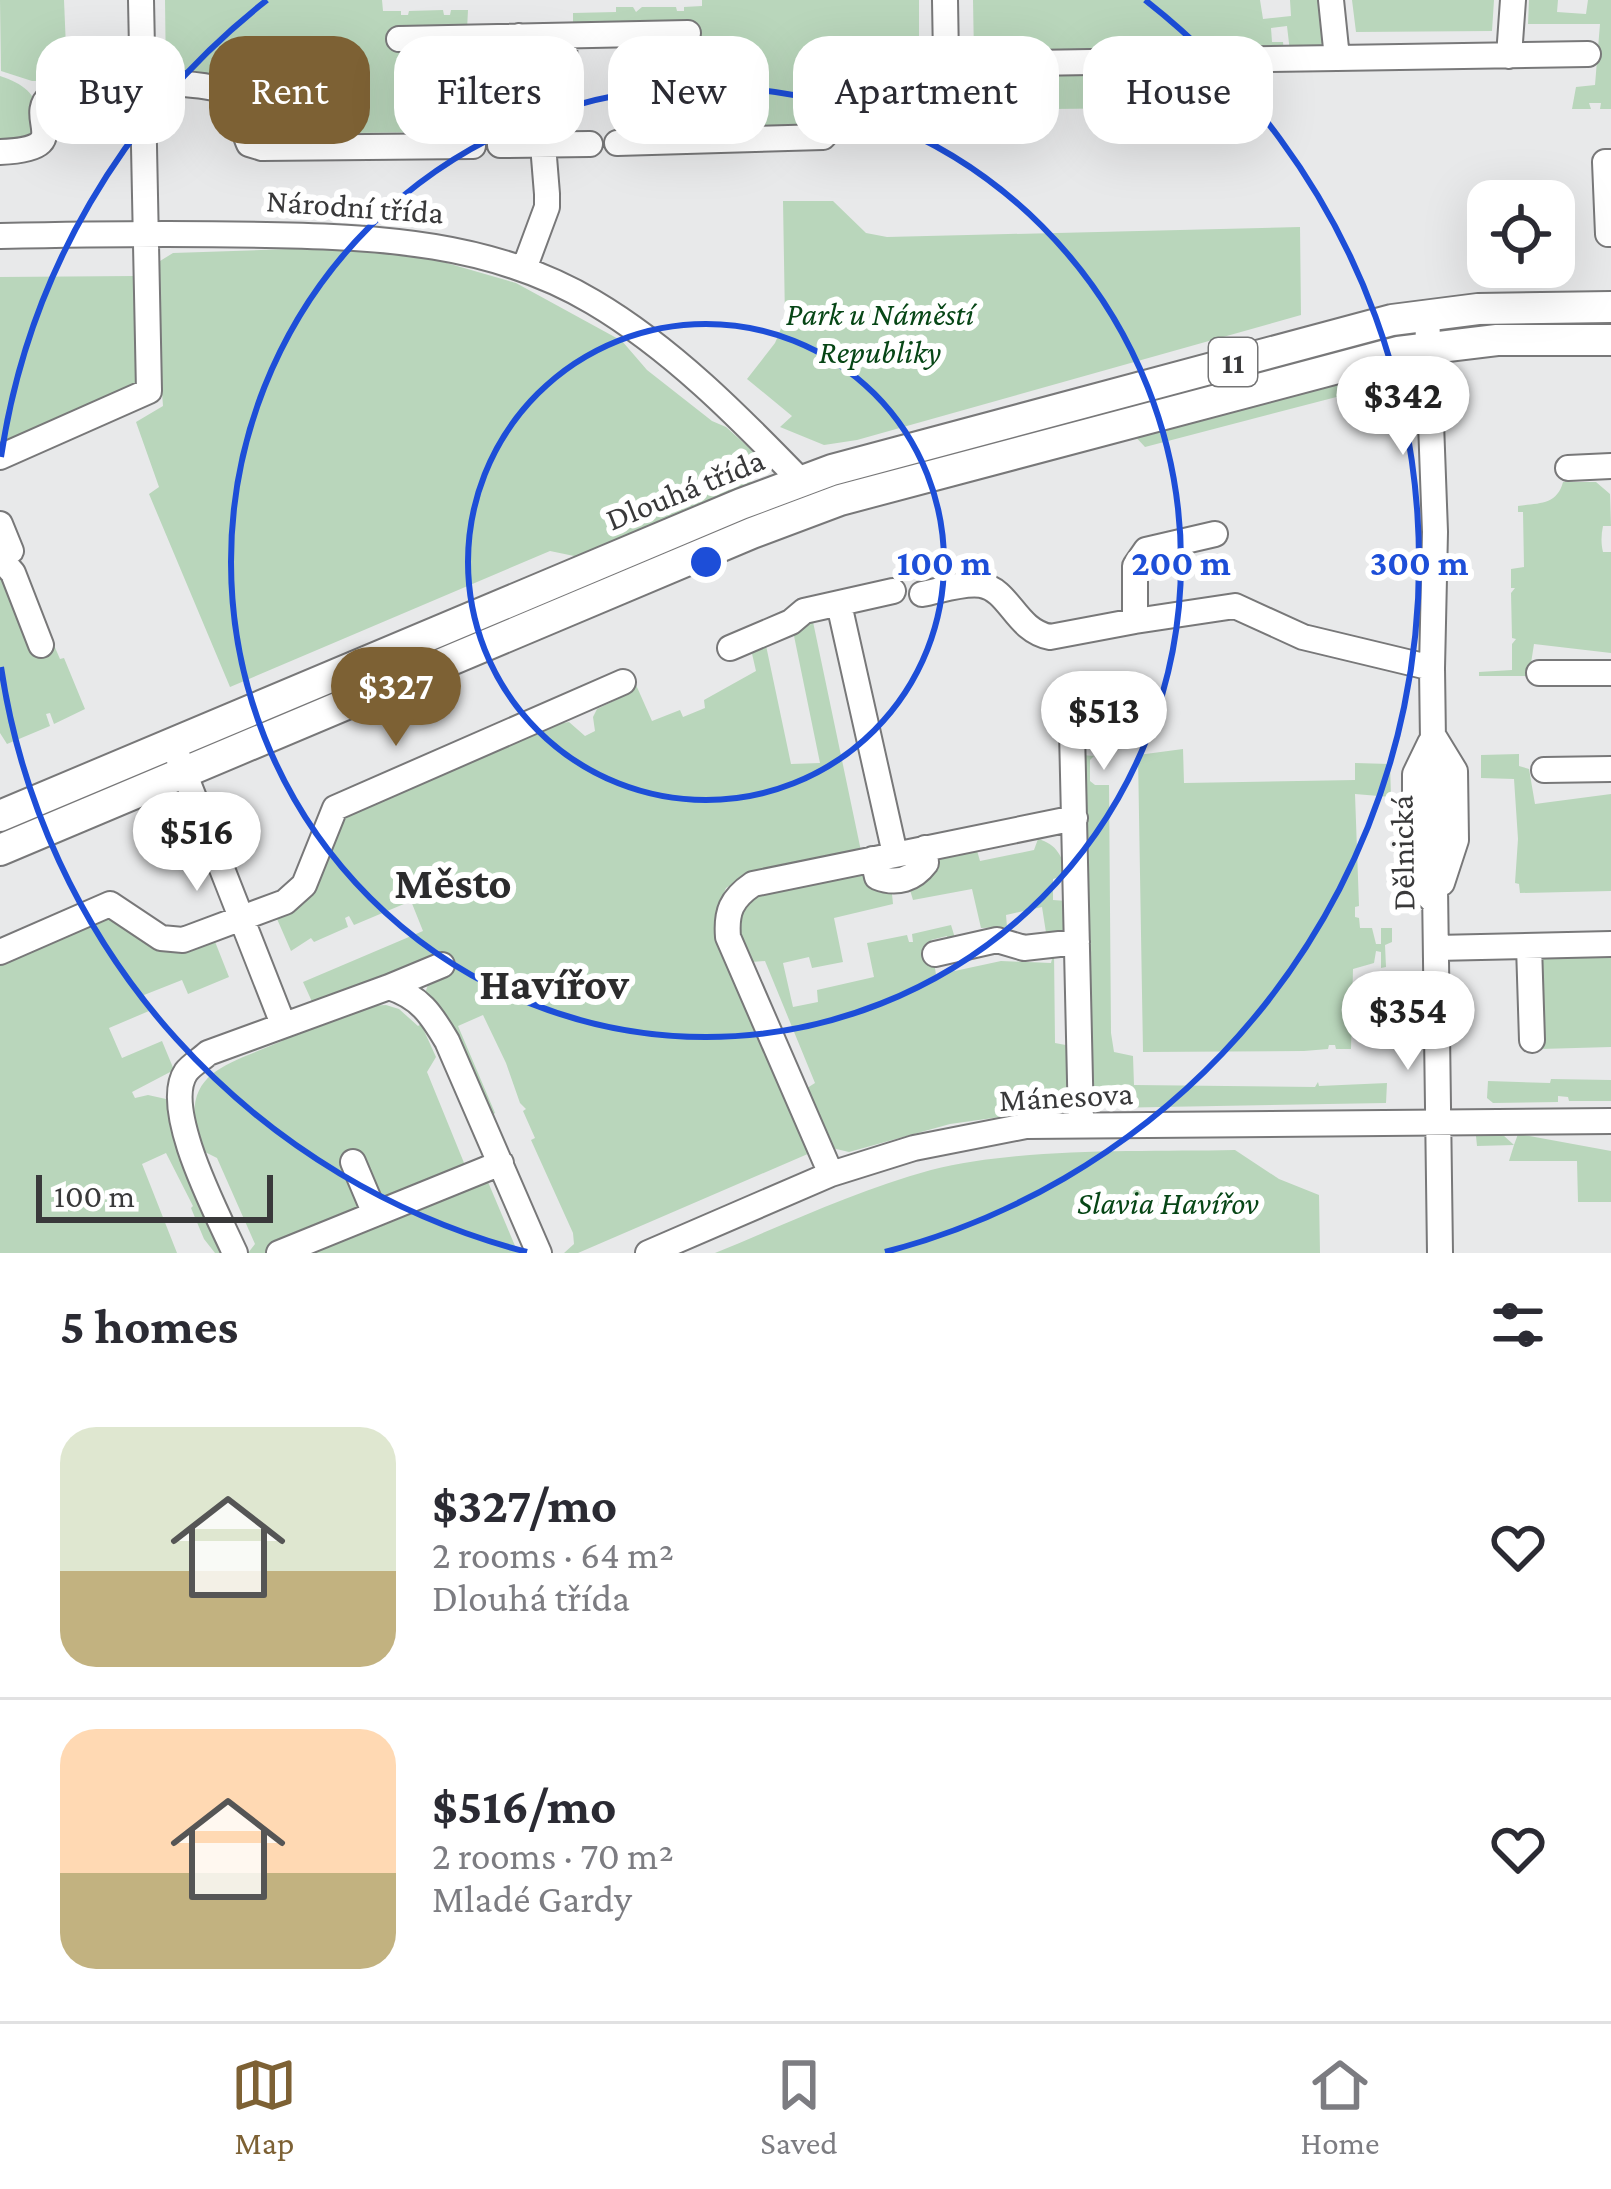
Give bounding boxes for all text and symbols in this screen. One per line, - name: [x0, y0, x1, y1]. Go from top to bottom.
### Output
- chip: Buy: [36, 36, 185, 144]
- chip: Rent: [209, 36, 370, 144]
- chip: Filters: [394, 36, 584, 144]
- chip: New: [608, 36, 769, 144]
- chip: Apartment: [793, 36, 1059, 144]
- chip: House: [1083, 36, 1273, 144]
- map controls: [1467, 180, 1575, 288]
- button: locate: [1467, 180, 1575, 288]
- street label: Národní třída: [265, 181, 445, 231]
- park label: Park u Náměstí Republiky: [786, 295, 978, 370]
- road number: 11: [1209, 338, 1257, 386]
- pin: $342: [1332, 356, 1474, 458]
- text: $342: [1363, 373, 1443, 416]
- street label: Dlouhá třída: [600, 440, 770, 538]
- centre of rings: [685, 541, 727, 583]
- text: 100 m: [897, 543, 992, 583]
- text: 200 m: [1131, 543, 1231, 583]
- text: 300 m: [1370, 543, 1469, 583]
- pin: $327: [325, 647, 467, 749]
- text: $327: [358, 664, 434, 707]
- pin: $513: [1033, 671, 1175, 773]
- text: $513: [1068, 688, 1140, 731]
- pin: $516: [126, 792, 268, 894]
- street label: Dělnická: [1382, 795, 1422, 911]
- text: $516: [160, 809, 234, 852]
- district label: Město: [394, 858, 512, 908]
- district label: Havířov: [479, 959, 630, 1009]
- pin: $354: [1337, 971, 1479, 1073]
- text: $354: [1369, 988, 1447, 1031]
- street label: Mánesova: [998, 1074, 1134, 1118]
- scale bar: [36, 1169, 273, 1222]
- text: 100 m: [54, 1177, 135, 1214]
- park label: Slavia Havířov: [1077, 1184, 1259, 1221]
- icon: filters: [1485, 1292, 1551, 1358]
- text: 5 homes: [60, 1297, 238, 1354]
- icon: home: [156, 1475, 300, 1619]
- text: $327/mo: [432, 1476, 617, 1533]
- icon: heart: [1485, 1514, 1551, 1580]
- text: 2 rooms · 64 m²: [432, 1533, 674, 1576]
- text: Dlouhá třída: [432, 1576, 630, 1619]
- icon: home: [156, 1777, 300, 1921]
- text: $516/mo: [432, 1777, 617, 1834]
- icon: heart: [1485, 1816, 1551, 1882]
- text: 2 rooms · 70 m²: [432, 1834, 674, 1877]
- text: Mladé Gardy: [432, 1877, 632, 1920]
- tab: Map: [231, 2052, 297, 2161]
- tab: Saved: [760, 2052, 838, 2161]
- tab: Home: [1300, 2052, 1380, 2161]

